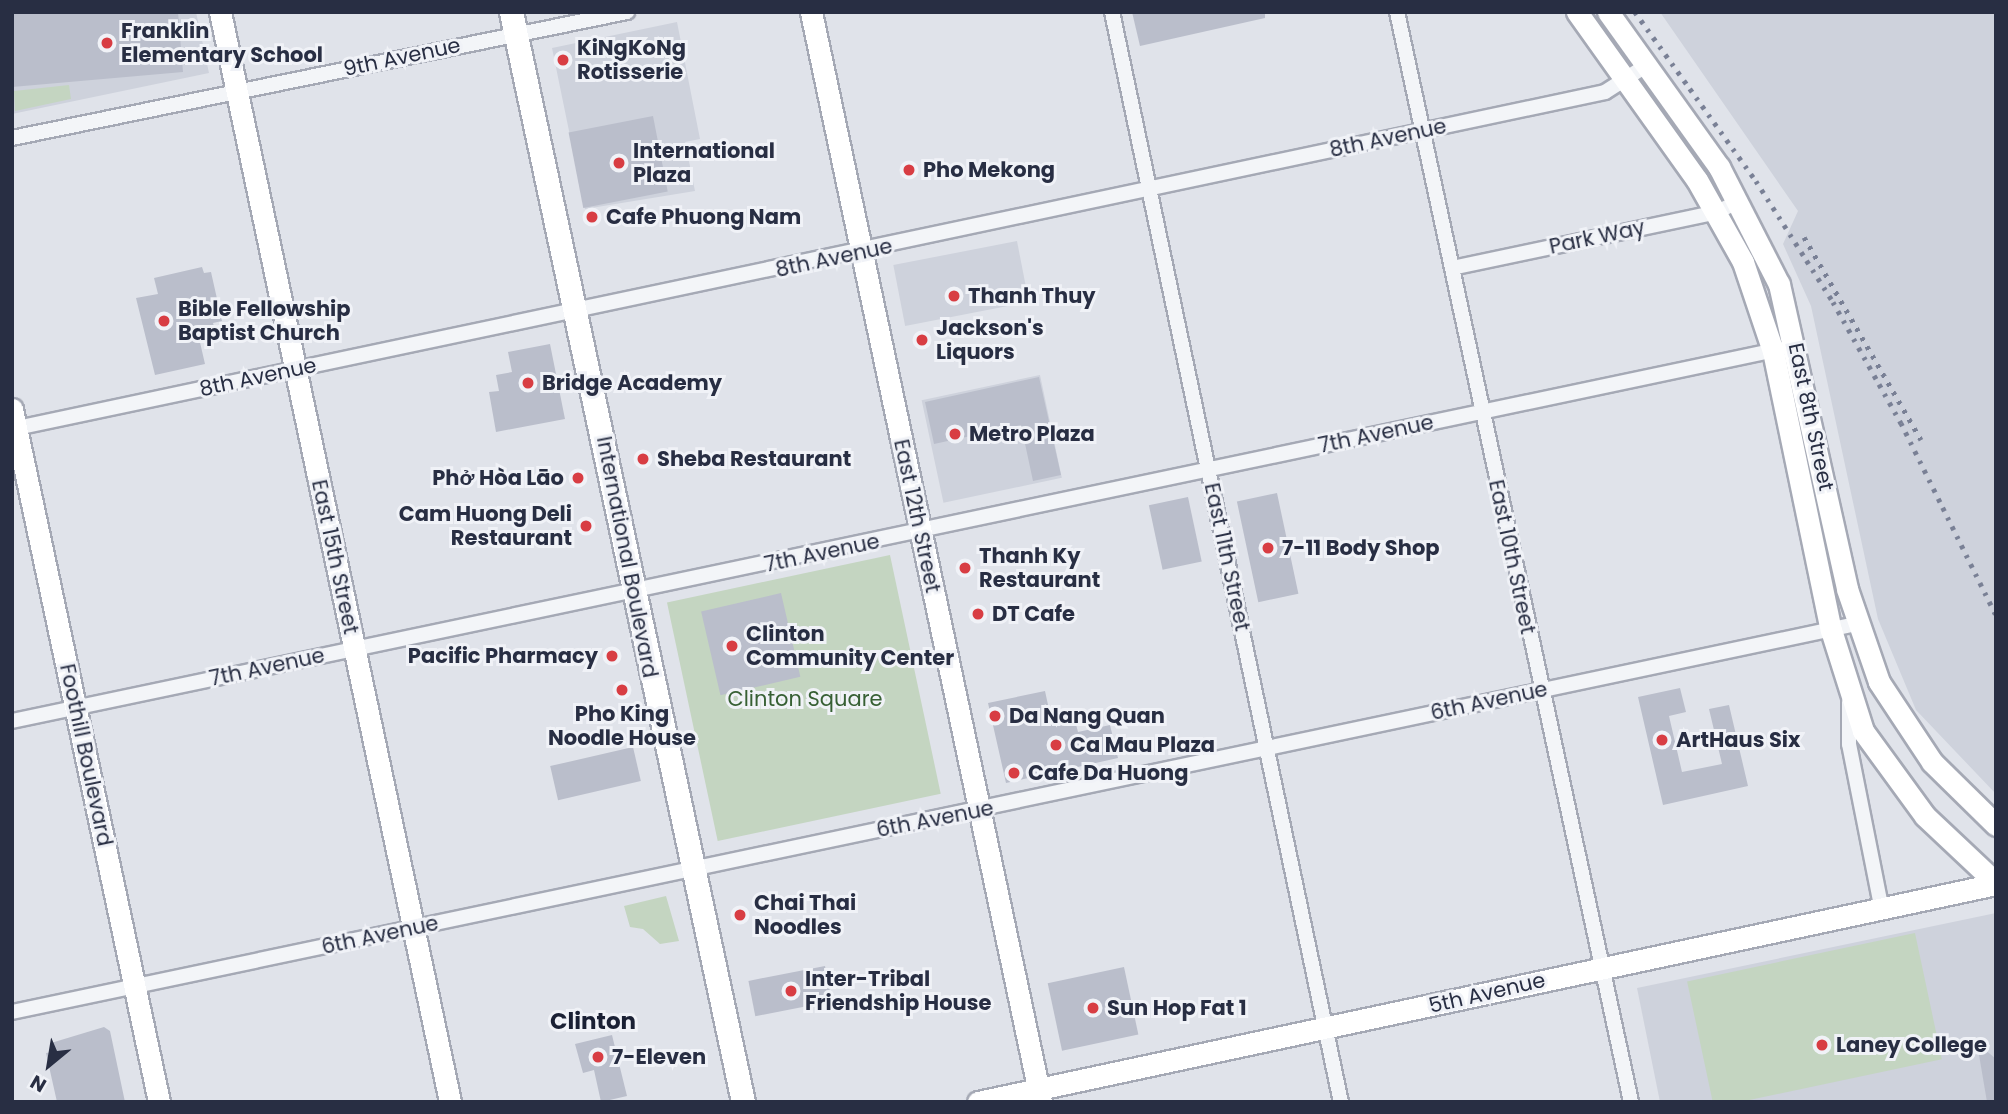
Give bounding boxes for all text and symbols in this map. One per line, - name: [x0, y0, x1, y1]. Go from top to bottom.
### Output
- place label: Franklin Elementary School: [121, 18, 323, 68]
- street label: 9th Avenue: [341, 32, 463, 82]
- marker: Franklin Elementary School: [99, 35, 115, 51]
- place label: KiNgKoNg Rotisserie: [577, 35, 686, 85]
- marker: KiNgKoNg Rotisserie: [555, 52, 571, 68]
- street label: 8th Avenue: [1327, 113, 1449, 163]
- place label: International Plaza: [633, 138, 775, 188]
- marker: International Plaza: [611, 155, 627, 171]
- place label: Pho Mekong: [923, 157, 1055, 183]
- marker: Pho Mekong: [901, 162, 917, 178]
- place label: Cafe Phuong Nam: [606, 204, 801, 230]
- marker: Cafe Phuong Nam: [584, 209, 600, 225]
- street label: Park Way: [1547, 215, 1647, 259]
- street label: 8th Avenue: [773, 233, 895, 283]
- place label: Thanh Thuy: [968, 283, 1096, 309]
- marker: Thanh Thuy: [946, 288, 962, 304]
- place label: Bible Fellowship Baptist Church: [178, 296, 351, 346]
- marker: Bible Fellowship Baptist Church: [156, 313, 172, 329]
- place label: Jackson's Liquors: [936, 315, 1044, 365]
- marker: Jackson's Liquors: [914, 332, 930, 348]
- street label: East 8th Street: [1783, 341, 1839, 493]
- street label: 8th Avenue: [197, 352, 319, 402]
- place label: Bridge Academy: [542, 370, 722, 396]
- marker: Bridge Academy: [520, 375, 536, 391]
- street label: 7th Avenue: [1316, 410, 1436, 458]
- place label: Metro Plaza: [969, 421, 1095, 447]
- marker: Metro Plaza: [947, 426, 963, 442]
- street label: International Boulevard: [591, 434, 663, 680]
- street label: East 12th Street: [888, 437, 946, 595]
- place label: Sheba Restaurant: [657, 446, 851, 472]
- marker: Sheba Restaurant: [635, 451, 651, 467]
- place label: Phở Hòa Lāo: [432, 465, 564, 491]
- marker: Phở Hòa Lāo: [570, 470, 586, 486]
- street label: East 15th Street: [306, 477, 364, 637]
- street label: East 10th Street: [1483, 477, 1541, 637]
- street label: East 11th Street: [1199, 481, 1255, 633]
- place label: Cam Huong Deli Restaurant: [399, 501, 572, 551]
- marker: Cam Huong Deli Restaurant: [578, 518, 594, 534]
- street label: 7th Avenue: [762, 529, 882, 577]
- place label: 7-11 Body Shop: [1282, 535, 1440, 561]
- marker: 7-11 Body Shop: [1260, 540, 1276, 556]
- place label: Thanh Ky Restaurant: [979, 543, 1100, 593]
- marker: Thanh Ky Restaurant: [957, 560, 973, 576]
- place label: DT Cafe: [992, 601, 1075, 627]
- marker: DT Cafe: [970, 606, 986, 622]
- place label: Clinton Community Center: [746, 621, 954, 671]
- marker: Clinton Community Center: [724, 638, 740, 654]
- street label: 7th Avenue: [207, 643, 327, 691]
- place label: Pacific Pharmacy: [408, 643, 598, 669]
- marker: Pacific Pharmacy: [604, 648, 620, 664]
- street label: Foothill Boulevard: [54, 662, 118, 848]
- street label: 6th Avenue: [1428, 676, 1550, 726]
- marker: Pho King Noodle House: [614, 682, 630, 698]
- park label: Clinton Square: [727, 686, 883, 712]
- place label: Pho King Noodle House: [548, 701, 696, 751]
- place label: Da Nang Quan: [1009, 703, 1165, 729]
- marker: Da Nang Quan: [987, 708, 1003, 724]
- place label: ArtHaus Six: [1676, 727, 1800, 753]
- place label: Ca Mau Plaza: [1070, 732, 1215, 758]
- marker: ArtHaus Six: [1654, 732, 1670, 748]
- marker: Ca Mau Plaza: [1048, 737, 1064, 753]
- place label: Cafe Da Huong: [1028, 760, 1188, 786]
- marker: Cafe Da Huong: [1006, 765, 1022, 781]
- street label: 6th Avenue: [874, 795, 996, 843]
- place label: Chai Thai Noodles: [754, 890, 856, 940]
- marker: Chai Thai Noodles: [732, 907, 748, 923]
- street label: 6th Avenue: [319, 910, 441, 960]
- place label: Inter-Tribal Friendship House: [805, 966, 991, 1016]
- street label: 5th Avenue: [1426, 967, 1548, 1019]
- marker: Inter-Tribal Friendship House: [783, 983, 799, 999]
- place label: Sun Hop Fat 1: [1107, 995, 1247, 1021]
- marker: Sun Hop Fat 1: [1085, 1000, 1101, 1016]
- district label: Clinton: [550, 1007, 636, 1035]
- north arrow: [14, 1030, 84, 1100]
- place label: Laney College: [1836, 1032, 1987, 1058]
- marker: Laney College: [1814, 1037, 1830, 1053]
- place label: 7-Eleven: [612, 1044, 706, 1070]
- marker: 7-Eleven: [590, 1049, 606, 1065]
- text: N: [25, 1068, 51, 1099]

